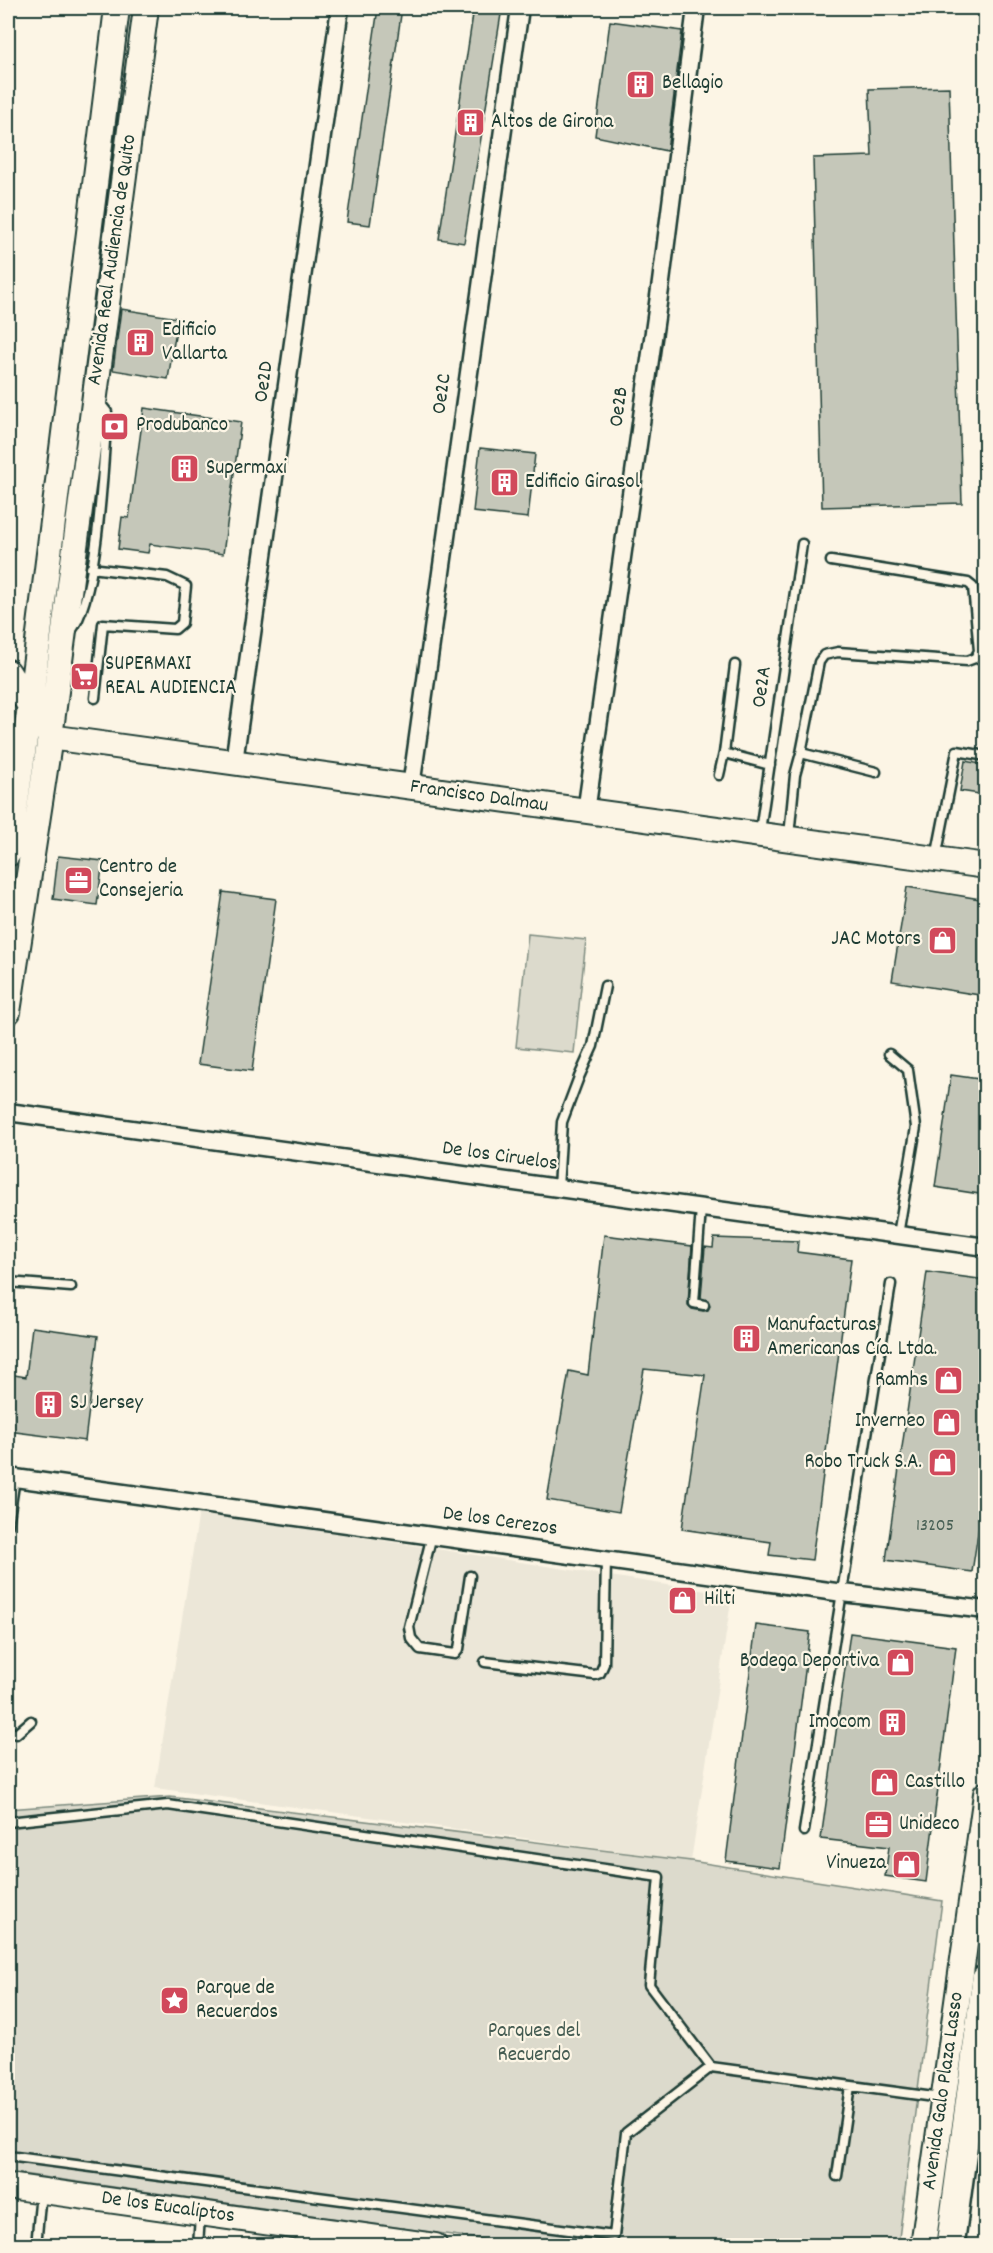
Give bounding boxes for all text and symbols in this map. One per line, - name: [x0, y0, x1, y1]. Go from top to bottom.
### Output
- building icon: Bellagio: [625, 68, 657, 100]
- place label: Bellagio: [662, 69, 723, 99]
- building icon: Altos de Girona: [454, 107, 486, 139]
- place label: Altos de Girona: [491, 108, 614, 138]
- street label: Avenida Real Audiencia de Quito: [81, 133, 145, 387]
- place label: Edificio Vallarta: [162, 316, 228, 370]
- building icon: Edificio Vallarta: [125, 327, 157, 359]
- street label: Oe2D: [247, 359, 283, 405]
- street label: Oe2C: [425, 372, 461, 416]
- street label: Oe2B: [602, 385, 638, 429]
- bank icon: Produbanco: [99, 410, 131, 442]
- place label: Produbanco: [136, 411, 228, 441]
- building icon: Supermaxi: [169, 453, 201, 485]
- place label: Supermaxi: [206, 454, 287, 484]
- building icon: Edificio Girasol: [488, 467, 520, 499]
- place label: Edificio Girasol: [525, 468, 640, 498]
- place label: SUPERMAXI REAL AUDIENCIA: [105, 650, 237, 704]
- supermarket icon: SUPERMAXI REAL AUDIENCIA: [68, 661, 100, 693]
- street label: Oe2A: [745, 664, 781, 710]
- street label: Francisco Dalmau: [408, 772, 550, 822]
- place label: Centro de Consejeria: [99, 853, 184, 907]
- office icon: Centro de Consejeria: [62, 864, 94, 896]
- shop icon: JAC Motors: [926, 924, 958, 956]
- place label: JAC Motors: [831, 925, 921, 955]
- street label: De los Ciruelos: [440, 1134, 560, 1180]
- place label: Manufacturas Americanas Cía. Ltda.: [767, 1311, 937, 1365]
- building icon: Manufacturas Americanas Cía. Ltda.: [730, 1322, 762, 1354]
- shop icon: Ramhs: [933, 1365, 965, 1397]
- place label: Ramhs: [875, 1366, 928, 1396]
- building icon: SJ Jersey: [33, 1388, 65, 1420]
- place label: SJ Jersey: [70, 1389, 143, 1419]
- shop icon: Inverneo: [930, 1406, 962, 1438]
- place label: Inverneo: [855, 1407, 925, 1437]
- shop icon: Robo Truck S.A.: [927, 1447, 959, 1479]
- place label: Robo Truck S.A.: [804, 1448, 922, 1478]
- street label: De los Cerezos: [441, 1499, 559, 1545]
- house number: 13205: [916, 1514, 954, 1539]
- shop icon: Hilti: [667, 1584, 699, 1616]
- place label: Hilti: [704, 1585, 735, 1615]
- shop icon: Bodega Deportiva: [884, 1646, 916, 1678]
- place label: Bodega Deportiva: [740, 1647, 880, 1677]
- building icon: Imocom: [876, 1707, 908, 1739]
- place label: Imocom: [809, 1708, 871, 1738]
- shop icon: Castillo: [868, 1767, 900, 1799]
- place label: Castillo: [905, 1768, 965, 1798]
- office icon: Unideco: [862, 1809, 894, 1841]
- place label: Unideco: [899, 1810, 960, 1840]
- shop icon: Vinueza: [891, 1848, 923, 1880]
- place label: Vinueza: [826, 1849, 887, 1879]
- place label: Parque de Recuerdos: [196, 1974, 278, 2028]
- place icon: Parque de Recuerdos: [159, 1985, 191, 2017]
- street label: Avenida Galo Plaza Lasso: [915, 1990, 973, 2192]
- park label: Parques del Recuerdo: [488, 2017, 580, 2071]
- street label: De los Eucaliptos: [99, 2184, 237, 2232]

